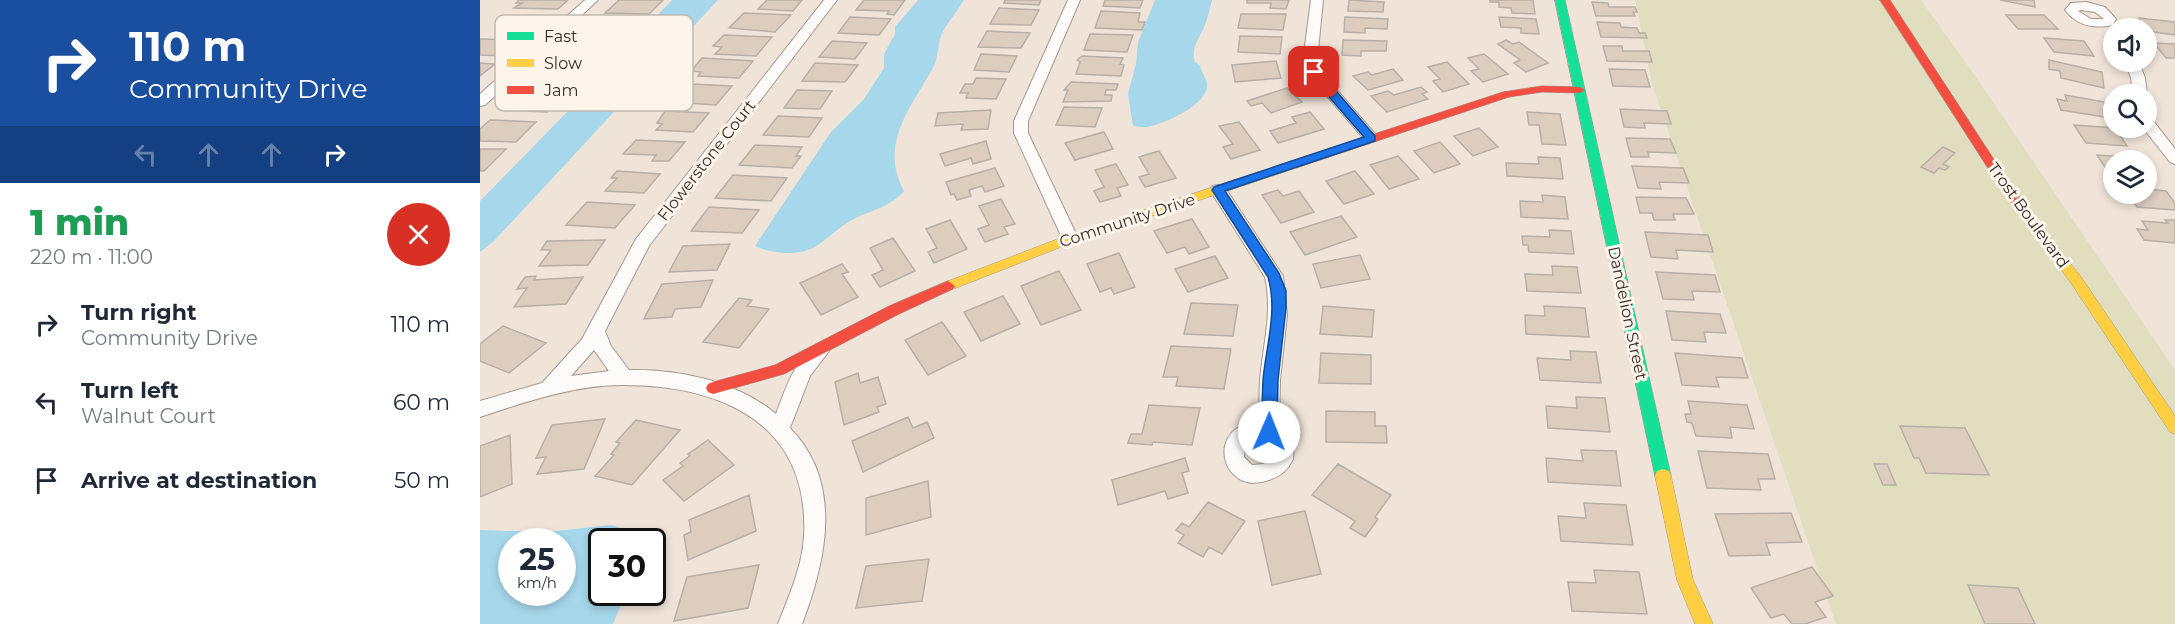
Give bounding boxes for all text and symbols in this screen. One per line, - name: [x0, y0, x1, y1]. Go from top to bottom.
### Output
- legend: [495, 15, 693, 111]
- map controls: [2103, 18, 2157, 204]
- button: sound: [2103, 18, 2157, 72]
- text: 110 m: [129, 20, 246, 72]
- icon: right: [30, 24, 108, 102]
- text: Fast: [544, 27, 578, 46]
- pin: [1288, 46, 1339, 97]
- text: Slow: [544, 54, 582, 73]
- icon: arrive: [1297, 55, 1330, 88]
- text: Community Drive: [129, 72, 368, 105]
- text: Jam: [543, 81, 578, 100]
- button: search: [2103, 84, 2157, 138]
- street label: Flowerstone Court: [653, 96, 760, 224]
- icon: left: [129, 138, 162, 171]
- icon: ahead: [192, 138, 225, 171]
- icon: ahead: [255, 138, 288, 171]
- icon: right: [318, 138, 351, 171]
- button: layers: [2103, 150, 2157, 204]
- street label: Trost Boulevard: [1984, 159, 2073, 272]
- street label: Community Drive: [1057, 190, 1197, 251]
- text: 1 min: [30, 200, 129, 244]
- button: close: [387, 203, 450, 266]
- text: 220 m · 11:00: [30, 245, 153, 269]
- street label: Dandelion Street: [1604, 245, 1651, 382]
- text: Turn right: [81, 299, 196, 326]
- icon: right: [30, 308, 63, 341]
- text: 110 m: [390, 311, 450, 338]
- text: Community Drive: [81, 326, 258, 350]
- text: Turn left: [81, 377, 179, 404]
- icon: left: [30, 386, 63, 419]
- text: 60 m: [393, 389, 450, 416]
- position arrow: [1237, 400, 1301, 464]
- text: Walnut Court: [81, 404, 216, 428]
- icon: arrive: [30, 464, 63, 497]
- text: Arrive at destination: [81, 467, 317, 494]
- text: 50 m: [394, 467, 450, 494]
- speed limit sign: 30: [588, 528, 666, 606]
- text: 25: [519, 541, 555, 578]
- text: km/h: [517, 573, 557, 592]

